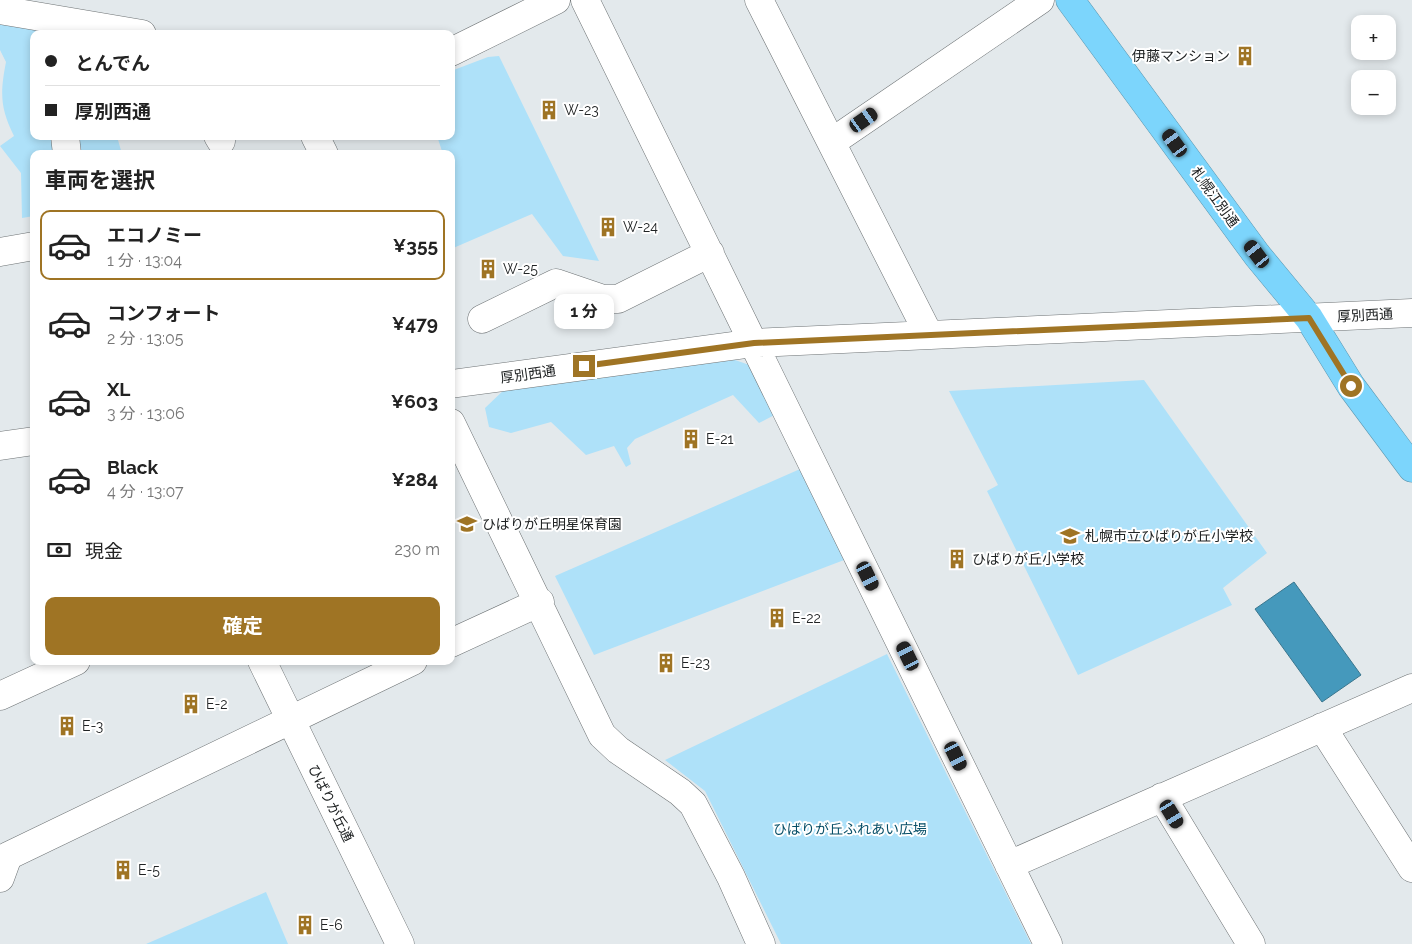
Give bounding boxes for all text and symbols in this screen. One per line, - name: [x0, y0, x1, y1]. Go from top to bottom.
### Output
- map controls: [1351, 15, 1396, 115]
- button: +: [1351, 15, 1396, 60]
- building icon: 伊藤マンション: [1234, 45, 1256, 67]
- place label: 伊藤マンション: [1132, 48, 1230, 64]
- text: とんでん: [75, 52, 150, 74]
- button: −: [1351, 70, 1396, 115]
- building icon: W-23: [538, 99, 560, 121]
- text: 厚別西通: [75, 100, 151, 122]
- place label: W-23: [564, 102, 599, 118]
- car: [847, 105, 880, 135]
- car: [1160, 126, 1189, 160]
- street label: 札幌江別通: [1188, 164, 1242, 230]
- text: 車両を選択: [45, 167, 155, 193]
- building icon: W-24: [597, 216, 619, 238]
- place label: W-24: [623, 219, 658, 235]
- icon: car: [47, 223, 92, 268]
- text: エコノミー: [107, 224, 202, 246]
- text: ¥355: [393, 234, 438, 256]
- car: [1241, 238, 1272, 270]
- text: 1 分 · 13:04: [107, 251, 182, 270]
- building icon: W-25: [477, 258, 499, 280]
- place label: W-25: [503, 261, 538, 277]
- callout: 1 分: [554, 294, 614, 328]
- icon: car: [47, 301, 92, 346]
- text: コンフォート: [107, 302, 220, 324]
- text: 1 分: [570, 302, 598, 321]
- street label: 厚別西通: [1337, 306, 1393, 324]
- text: ¥479: [392, 312, 438, 334]
- text: 2 分 · 13:05: [107, 329, 184, 348]
- route end: [573, 355, 595, 377]
- street label: 厚別西通: [499, 362, 557, 386]
- route start: [1340, 375, 1362, 397]
- text: XL: [107, 378, 130, 400]
- icon: car: [47, 379, 92, 424]
- text: ¥603: [391, 390, 438, 412]
- text: 3 分 · 13:06: [107, 404, 185, 423]
- building icon: E-21: [680, 428, 702, 450]
- place label: E-21: [706, 431, 734, 447]
- text: Black: [107, 456, 158, 478]
- icon: car: [47, 457, 92, 502]
- text: ¥284: [391, 468, 438, 490]
- text: 4 分 · 13:07: [107, 482, 184, 501]
- school or university icon: ひばりが丘明星保育園: [456, 513, 478, 535]
- place label: ひばりが丘明星保育園: [482, 516, 622, 532]
- school or university icon: 札幌市立ひばりが丘小学校: [1059, 525, 1081, 547]
- place label: 札幌市立ひばりが丘小学校: [1085, 528, 1253, 544]
- icon: cash: [45, 536, 73, 564]
- text: 現金: [85, 540, 123, 562]
- text: 230 m: [395, 540, 440, 559]
- building icon: ひばりが丘小学校: [946, 548, 968, 570]
- place label: ひばりが丘小学校: [972, 551, 1084, 567]
- car: [854, 559, 881, 593]
- button: 確定: [45, 597, 440, 655]
- building icon: E-22: [766, 607, 788, 629]
- place label: E-22: [792, 610, 821, 626]
- car: [894, 639, 921, 673]
- building icon: E-23: [655, 652, 677, 674]
- place label: E-23: [681, 655, 710, 671]
- building icon: E-2: [180, 693, 202, 715]
- place label: E-2: [206, 696, 228, 712]
- building icon: E-3: [56, 715, 78, 737]
- place label: E-3: [82, 718, 103, 734]
- car: [942, 739, 969, 773]
- street label: ひばりが丘通: [305, 762, 357, 844]
- car: [1157, 797, 1186, 831]
- park label: ひばりが丘ふれあい広場: [773, 821, 927, 837]
- building icon: E-5: [112, 859, 134, 881]
- place label: E-5: [138, 862, 160, 878]
- building icon: E-6: [294, 914, 316, 936]
- place label: E-6: [320, 917, 343, 933]

